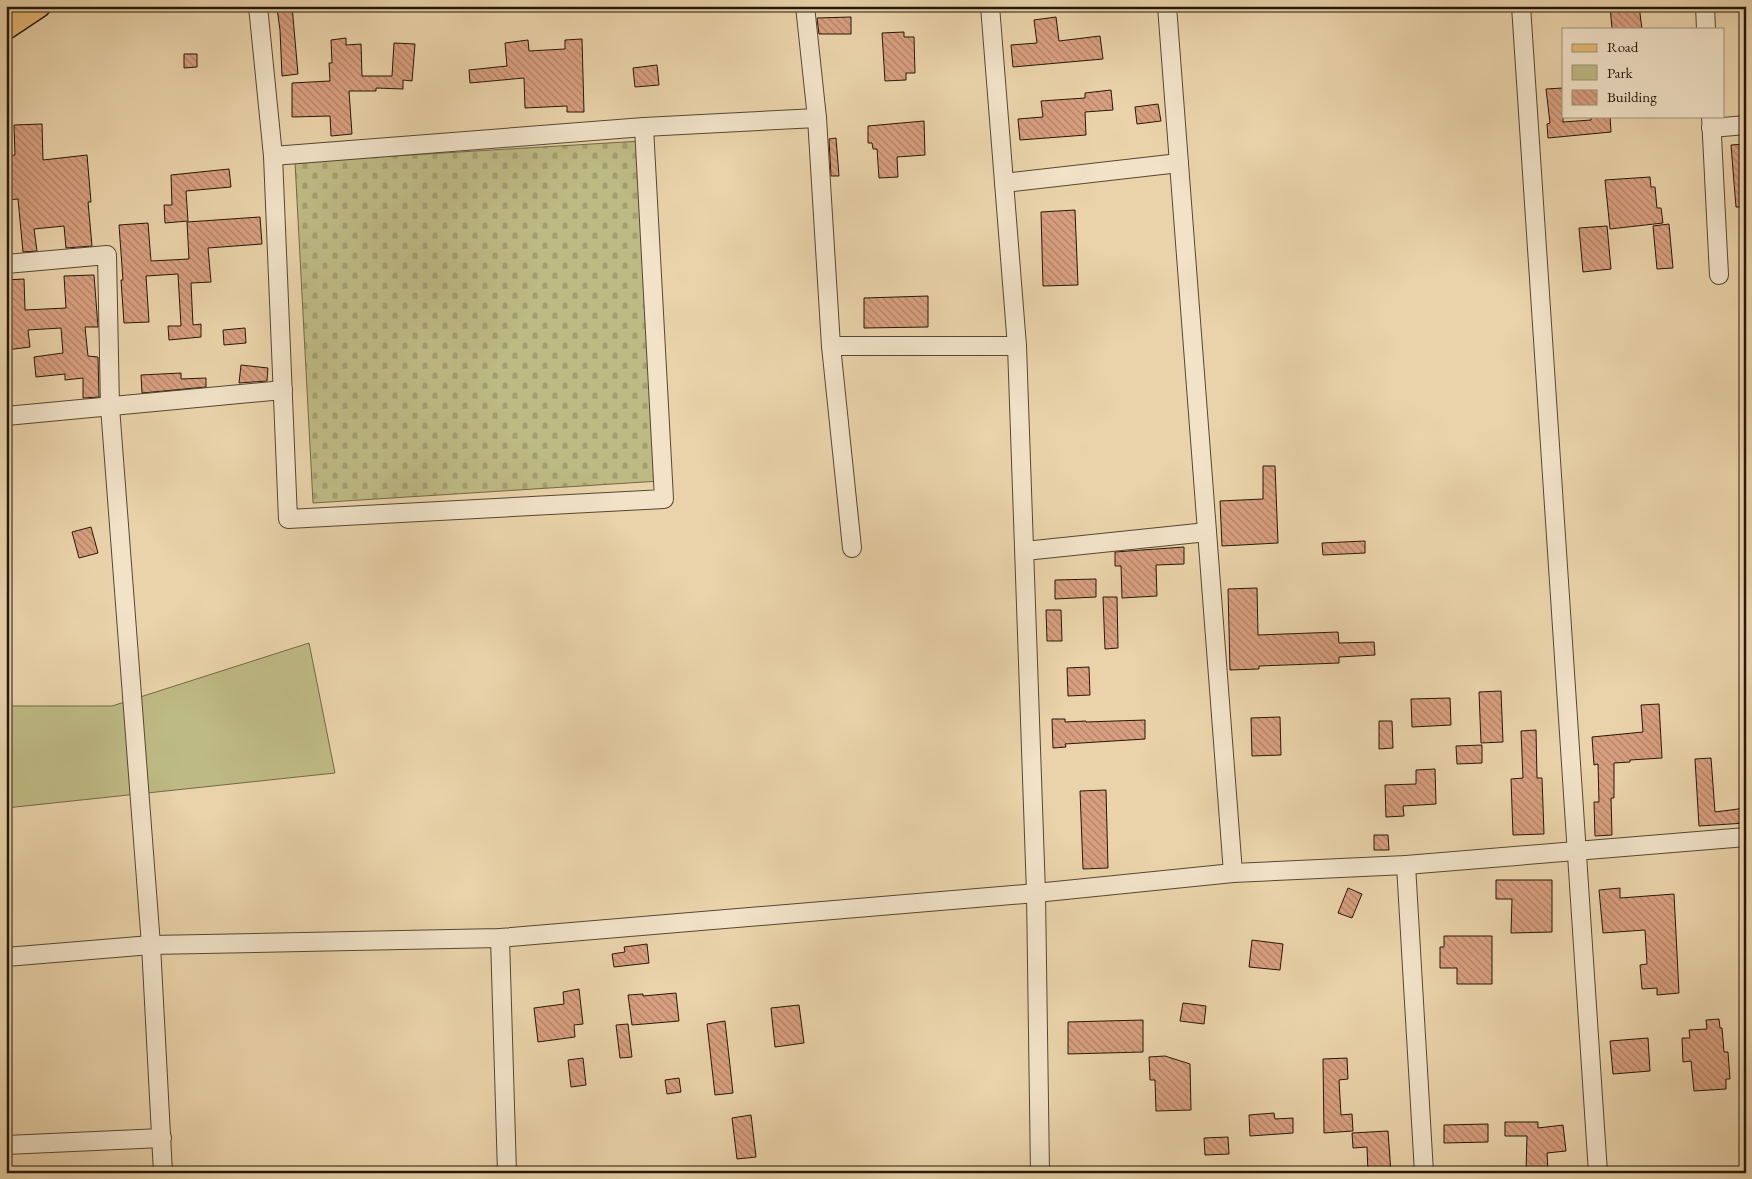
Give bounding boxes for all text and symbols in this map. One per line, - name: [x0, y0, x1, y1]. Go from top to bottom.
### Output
- legend: [1562, 28, 1724, 118]
- text: Road: [1607, 37, 1639, 56]
- text: Park: [1607, 63, 1634, 82]
- text: Building: [1607, 87, 1657, 106]

